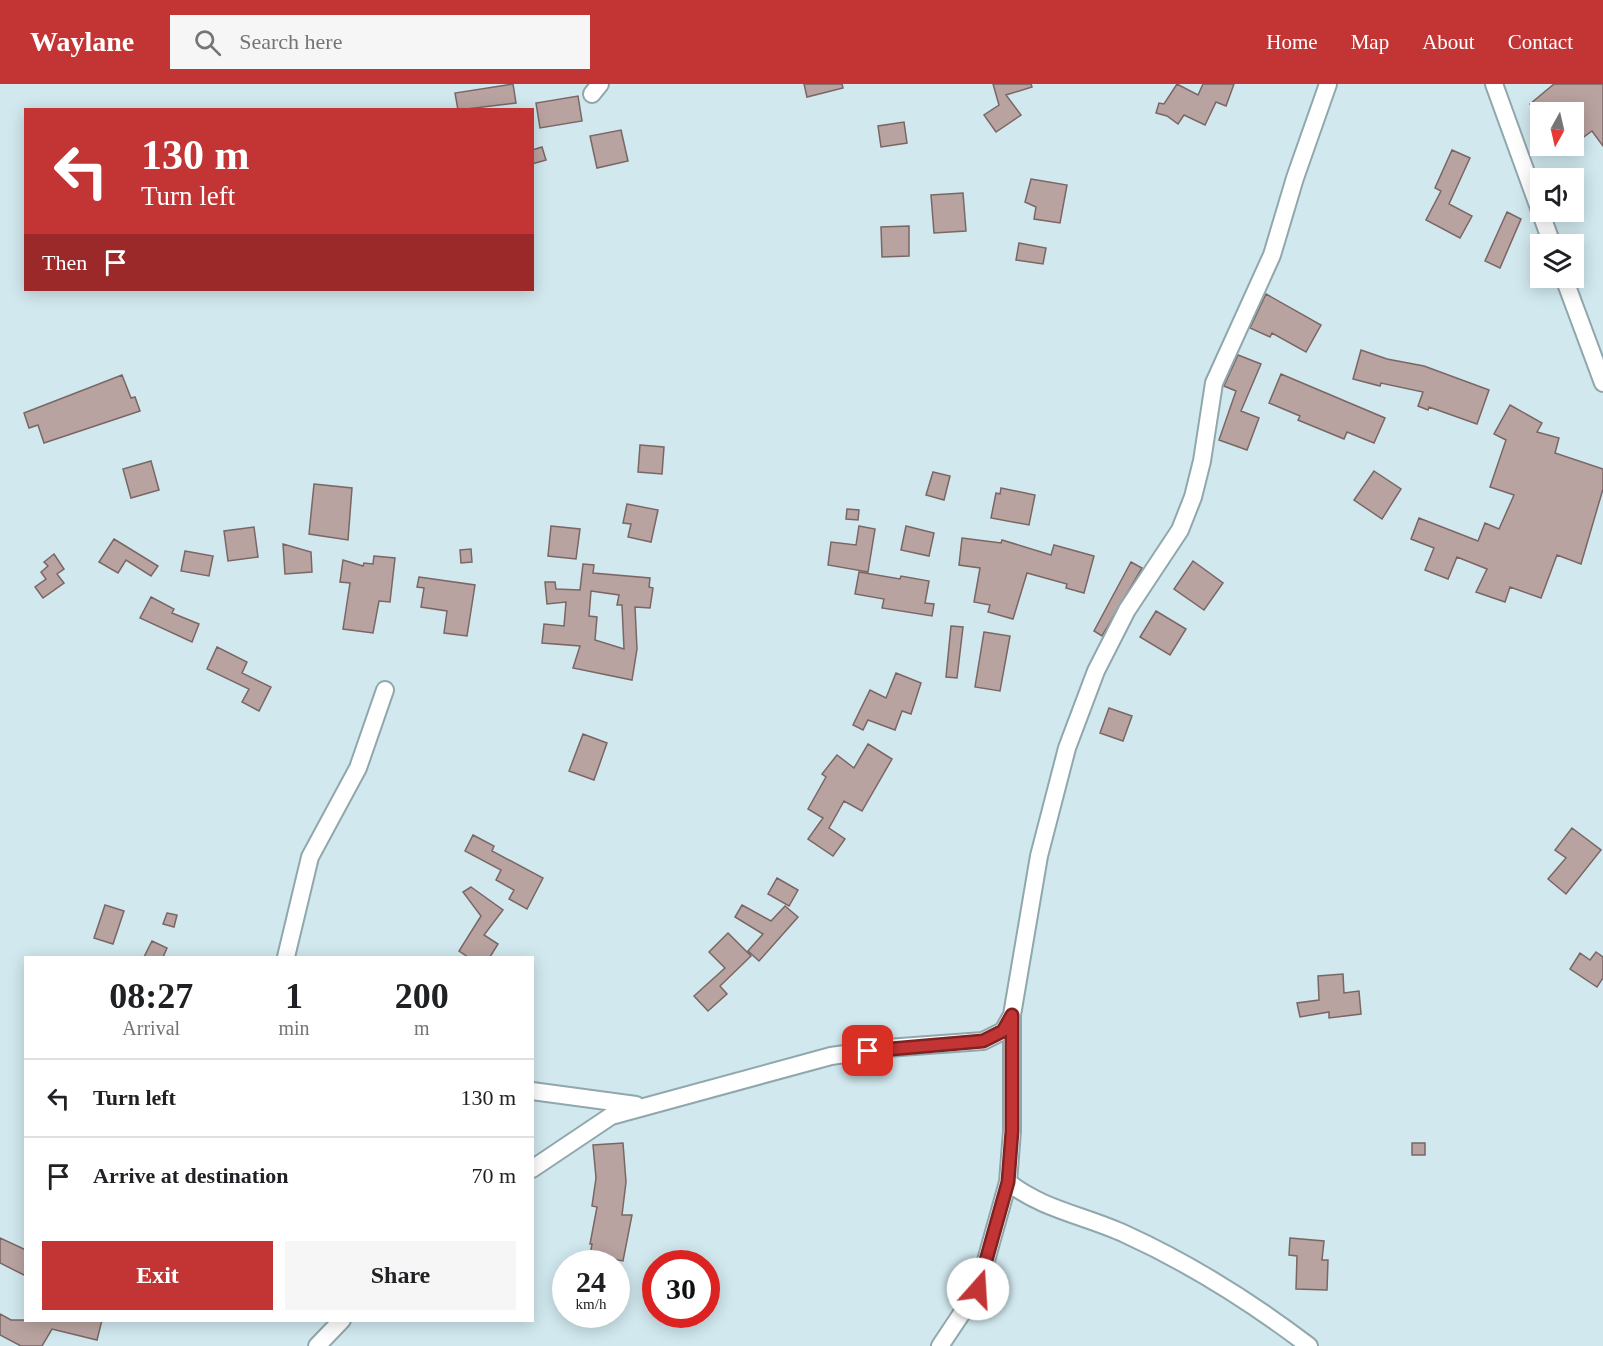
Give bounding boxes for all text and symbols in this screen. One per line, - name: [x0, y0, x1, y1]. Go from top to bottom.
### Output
- search box: [170, 15, 590, 69]
- text: Waylane: [30, 26, 134, 57]
- icon: search: [191, 26, 224, 59]
- text: Search here: [239, 29, 342, 54]
- text: Home: [1266, 30, 1318, 54]
- text: Map: [1351, 30, 1389, 54]
- text: About: [1422, 30, 1475, 54]
- text: Contact: [1508, 30, 1573, 54]
- north arrow: [1530, 102, 1584, 156]
- map controls: [1530, 102, 1584, 288]
- icon: left: [42, 132, 120, 210]
- text: 130 m: [141, 132, 250, 178]
- button: sound: [1530, 168, 1584, 222]
- text: Turn left: [141, 181, 235, 211]
- button: layers: [1530, 234, 1584, 288]
- icon: arrive: [99, 246, 132, 279]
- text: Then: [42, 250, 87, 275]
- text: 08:27: [109, 976, 193, 1016]
- text: 1: [285, 976, 303, 1016]
- text: 200: [395, 976, 449, 1016]
- text: Arrival: [122, 1017, 180, 1039]
- text: min: [278, 1017, 310, 1039]
- text: m: [414, 1017, 430, 1039]
- pin: [842, 1025, 893, 1076]
- icon: arrive: [851, 1034, 884, 1067]
- icon: left: [42, 1082, 75, 1115]
- text: Turn left: [93, 1085, 176, 1110]
- text: 130 m: [460, 1085, 516, 1110]
- icon: arrive: [42, 1160, 75, 1193]
- text: Arrive at destination: [93, 1163, 289, 1188]
- text: 70 m: [471, 1163, 516, 1188]
- button: Exit: [42, 1241, 273, 1310]
- button: Share: [285, 1241, 516, 1310]
- speed limit sign: 30: [642, 1250, 720, 1328]
- position arrow: [946, 1257, 1010, 1321]
- text: 24: [576, 1265, 606, 1298]
- text: km/h: [576, 1296, 606, 1312]

